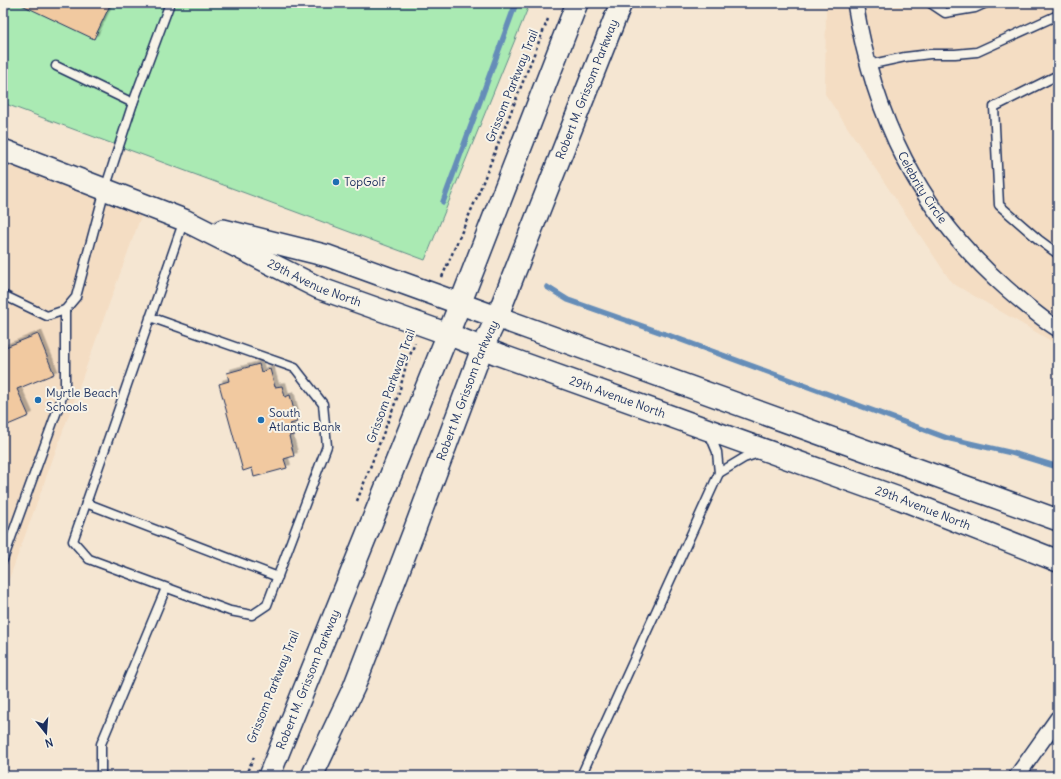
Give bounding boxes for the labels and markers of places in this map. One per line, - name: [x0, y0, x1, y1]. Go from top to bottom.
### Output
- place label: TopGolf: [344, 174, 386, 189]
- marker: TopGolf: [331, 177, 341, 187]
- place label: Myrtle Beach Schools: [46, 385, 118, 414]
- marker: Myrtle Beach Schools: [33, 395, 43, 405]
- place label: South Atlantic Bank: [269, 405, 341, 434]
- marker: South Atlantic Bank: [256, 415, 266, 425]

